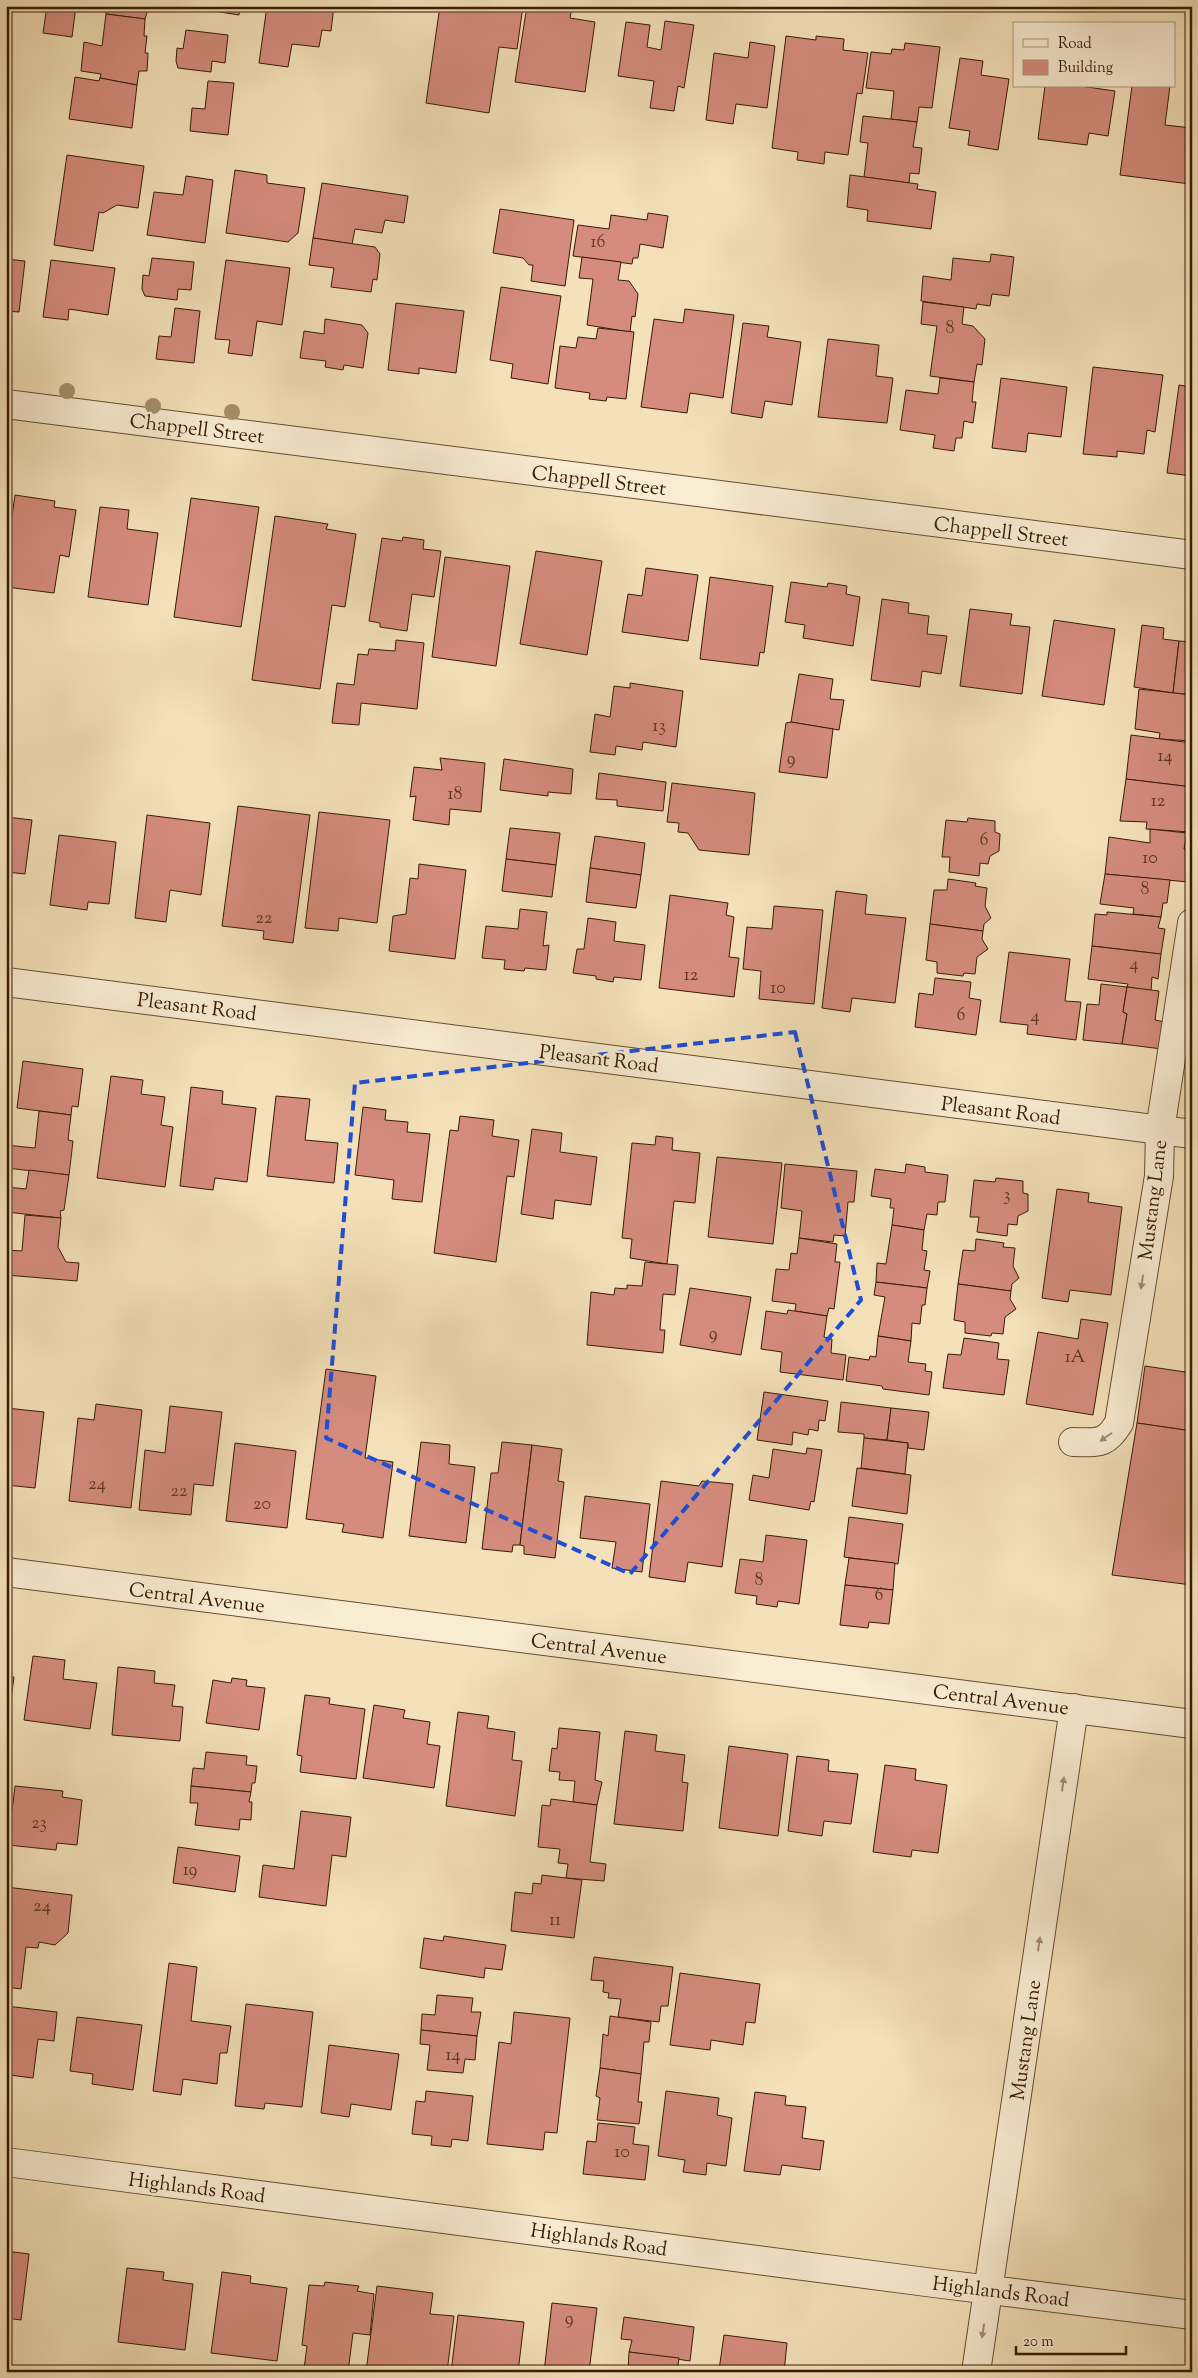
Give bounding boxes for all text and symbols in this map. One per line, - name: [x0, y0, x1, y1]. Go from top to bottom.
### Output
- legend: [1013, 22, 1176, 88]
- text: Road: [1058, 34, 1092, 55]
- text: Building: [1058, 58, 1113, 79]
- house number: 16: [590, 230, 606, 256]
- house number: 8: [946, 316, 955, 342]
- street label: Chappell Street: [128, 408, 266, 453]
- street label: Chappell Street: [530, 460, 668, 505]
- street label: Chappell Street: [932, 511, 1070, 556]
- house number: 13: [652, 714, 666, 740]
- house number: 14: [1157, 744, 1173, 770]
- house number: 9: [787, 747, 796, 773]
- house number: 18: [447, 782, 463, 808]
- house number: 12: [1151, 789, 1166, 815]
- house number: 6: [980, 828, 989, 854]
- house number: 10: [1142, 846, 1158, 872]
- house number: 8: [1141, 877, 1150, 903]
- house number: 22: [256, 906, 273, 932]
- house number: 4: [1129, 952, 1139, 978]
- house number: 12: [684, 963, 699, 989]
- house number: 10: [770, 976, 786, 1002]
- street label: Pleasant Road: [135, 987, 258, 1030]
- house number: 6: [957, 1003, 966, 1029]
- house number: 4: [1030, 1004, 1040, 1030]
- street label: Pleasant Road: [537, 1039, 660, 1082]
- street label: Pleasant Road: [939, 1091, 1062, 1134]
- street label: Mustang Lane: [1133, 1138, 1176, 1262]
- house number: 3: [1003, 1183, 1011, 1209]
- one-way arrow: [1137, 1274, 1145, 1290]
- house number: 9: [709, 1322, 718, 1348]
- house number: 1A: [1065, 1345, 1086, 1371]
- one-way arrow: [1099, 1433, 1113, 1442]
- house number: 24: [88, 1472, 106, 1498]
- house number: 22: [171, 1479, 188, 1505]
- house number: 20: [253, 1492, 271, 1518]
- house number: 8: [755, 1568, 764, 1594]
- street label: Central Avenue: [127, 1577, 266, 1622]
- house number: 6: [875, 1583, 884, 1609]
- street label: Central Avenue: [529, 1628, 668, 1673]
- street label: Central Avenue: [931, 1679, 1070, 1724]
- one-way arrow: [1060, 1775, 1068, 1791]
- house number: 23: [31, 1811, 47, 1837]
- house number: 19: [183, 1858, 198, 1884]
- house number: 24: [33, 1894, 51, 1920]
- house number: 11: [549, 1908, 561, 1934]
- one-way arrow: [1036, 1936, 1044, 1952]
- street label: Mustang Lane: [1005, 1978, 1050, 2102]
- house number: 14: [445, 2043, 461, 2069]
- house number: 10: [614, 2140, 630, 2166]
- street label: Highlands Road: [127, 2167, 267, 2212]
- street label: Highlands Road: [528, 2218, 669, 2265]
- street label: Highlands Road: [931, 2271, 1071, 2316]
- house number: 9: [565, 2307, 574, 2333]
- one-way arrow: [978, 2323, 986, 2339]
- scale bar: [1016, 2323, 1126, 2355]
- text: 20 m: [1023, 2332, 1054, 2353]

